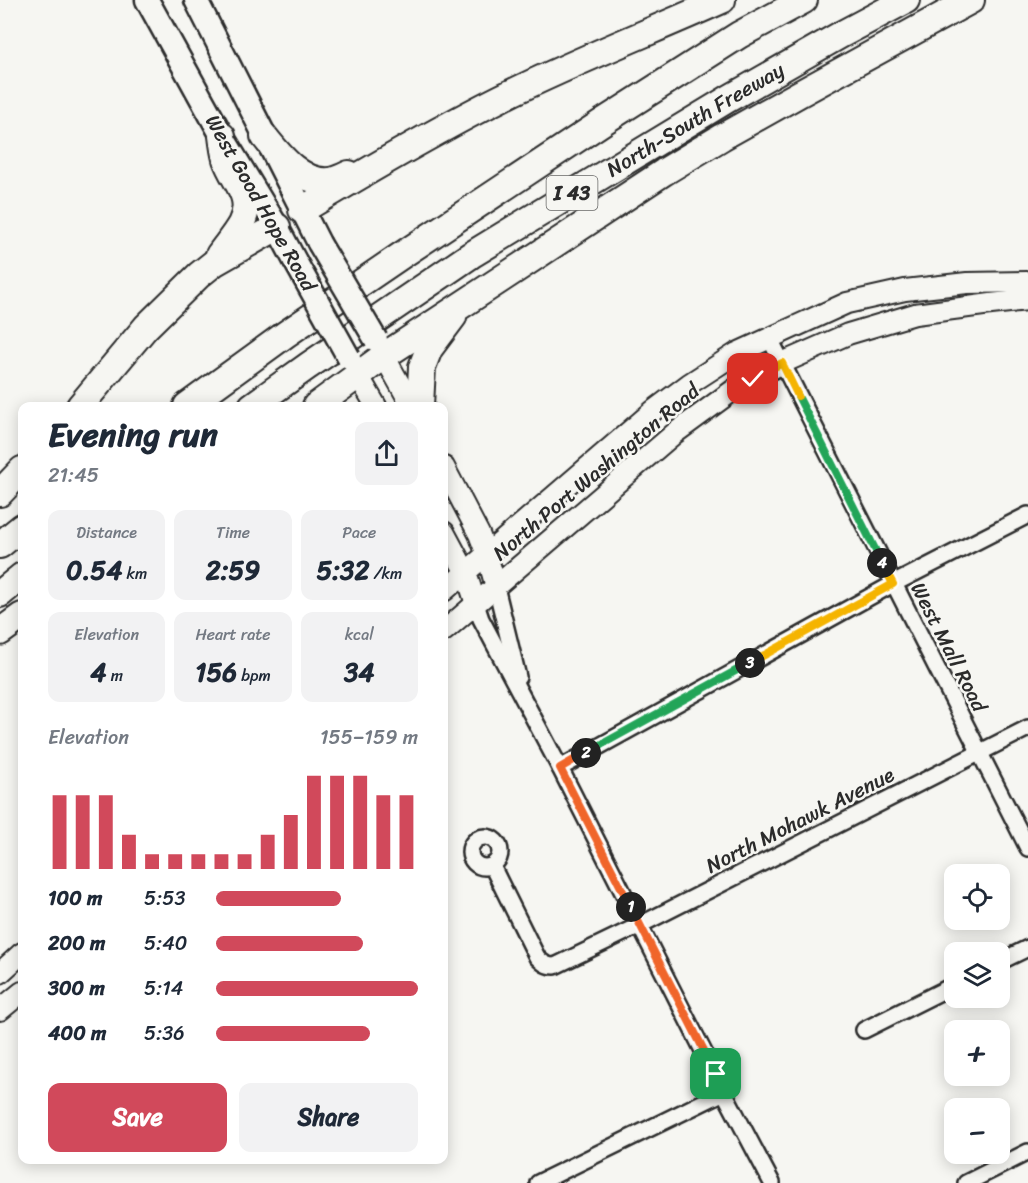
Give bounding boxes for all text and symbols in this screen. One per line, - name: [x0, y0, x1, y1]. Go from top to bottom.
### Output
- street label: North-South Freeway: [599, 52, 792, 188]
- street label: West Good Hope Road: [195, 107, 328, 301]
- road number: I 43: [546, 176, 598, 210]
- pin: [727, 353, 778, 404]
- icon: check: [736, 362, 769, 395]
- street label: North Port Washington Road: [484, 372, 710, 571]
- text: Evening run: [48, 406, 218, 464]
- button: share: [355, 422, 418, 485]
- text: 21:45: [48, 458, 99, 493]
- text: Distance: [76, 518, 137, 547]
- text: Time: [216, 518, 250, 547]
- text: Pace: [342, 518, 376, 547]
- text: 0.54: [66, 547, 122, 593]
- text: 2:59: [206, 547, 260, 593]
- text: 5:32: [316, 547, 369, 593]
- pin: 4: [867, 548, 897, 578]
- text: 4: [877, 548, 887, 577]
- text: km: [122, 559, 147, 588]
- text: /km: [369, 559, 402, 588]
- street label: West Mall Road: [900, 575, 999, 720]
- text: Elevation: [74, 620, 139, 649]
- text: Heart rate: [195, 620, 271, 649]
- text: kcal: [345, 620, 374, 649]
- pin: 3: [735, 648, 765, 678]
- text: 3: [746, 648, 754, 677]
- text: 4: [90, 649, 107, 695]
- text: 156: [195, 649, 237, 695]
- text: 34: [344, 649, 375, 695]
- text: m: [107, 661, 123, 690]
- text: bpm: [237, 661, 271, 690]
- text: Elevation: [48, 720, 129, 755]
- text: 155–159 m: [320, 720, 418, 755]
- pin: 2: [571, 738, 601, 768]
- text: 2: [581, 738, 591, 767]
- street label: North Mohawk Avenue: [699, 756, 901, 884]
- map controls: [944, 864, 1010, 1164]
- button: locate: [944, 864, 1010, 930]
- text: 100 m: [48, 881, 102, 916]
- text: 5:53: [144, 881, 185, 916]
- pin: 1: [616, 892, 646, 922]
- text: 1: [628, 892, 634, 921]
- text: 200 m: [48, 926, 105, 961]
- text: 5:40: [144, 926, 187, 961]
- button: layers: [944, 942, 1010, 1008]
- text: 300 m: [48, 971, 105, 1006]
- text: 5:14: [144, 971, 183, 1006]
- text: 400 m: [48, 1016, 106, 1051]
- text: 5:36: [144, 1016, 185, 1051]
- button: +: [944, 1020, 1010, 1086]
- pin: [690, 1048, 741, 1099]
- icon: arrive: [699, 1057, 732, 1090]
- button: Save: [48, 1083, 227, 1152]
- button: Share: [239, 1083, 418, 1152]
- button: −: [944, 1098, 1010, 1164]

